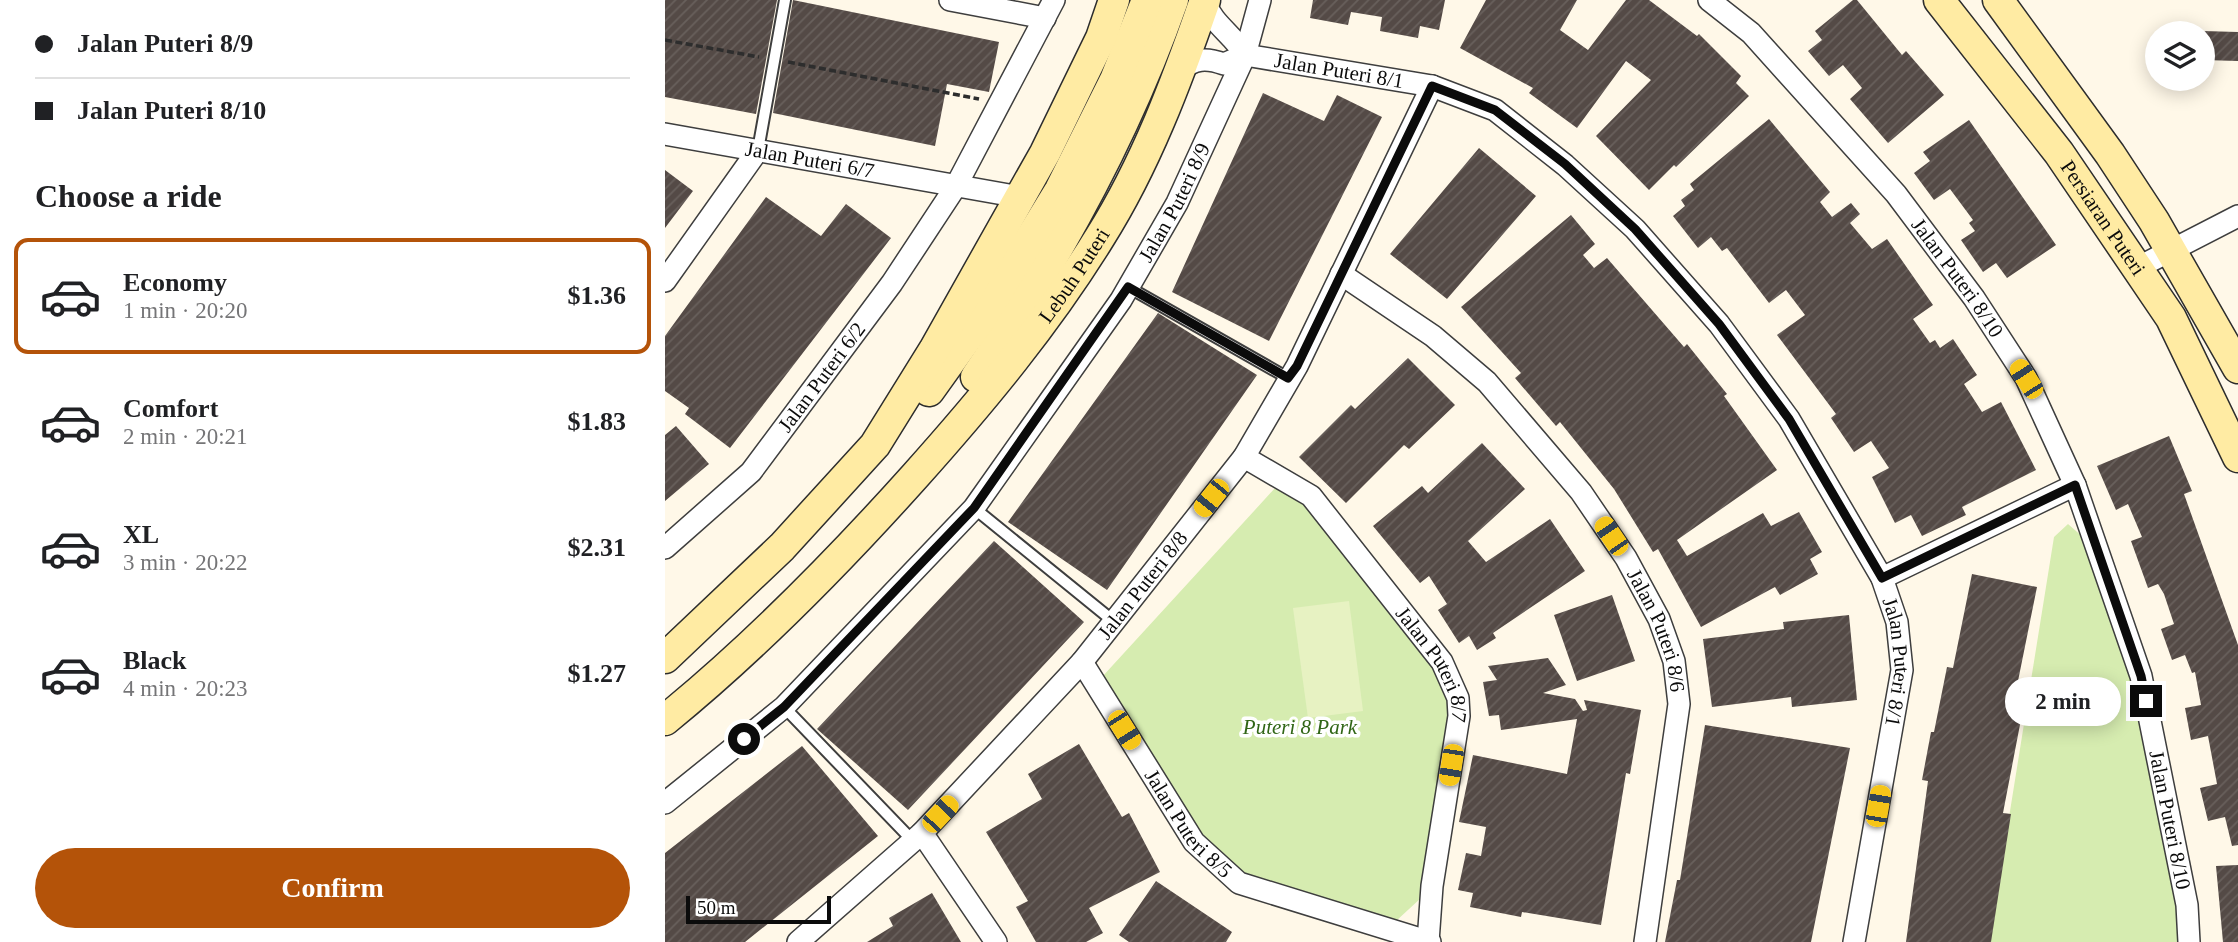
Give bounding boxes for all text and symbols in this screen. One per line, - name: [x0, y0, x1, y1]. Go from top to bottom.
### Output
- map controls: [2145, 21, 2215, 91]
- button: layers: [2145, 21, 2215, 91]
- text: Jalan Puteri 8/9: [77, 29, 253, 58]
- street label: Jalan Puteri 8/1: [1273, 48, 1405, 93]
- text: Jalan Puteri 8/10: [77, 96, 266, 125]
- street label: Jalan Puteri 6/7: [743, 136, 876, 183]
- street label: Jalan Puteri 8/9: [1134, 139, 1215, 266]
- street label: Persiaran Puteri: [2056, 156, 2151, 280]
- text: Choose a ride: [35, 178, 222, 214]
- street label: Jalan Puteri 8/10: [1906, 213, 2008, 342]
- street label: Lebuh Puteri: [1034, 224, 1115, 328]
- icon: car: [39, 265, 102, 328]
- text: Economy: [123, 268, 227, 297]
- text: $1.36: [568, 281, 626, 310]
- text: 1 min · 20:20: [123, 298, 248, 323]
- street label: Jalan Puteri 6/2: [773, 318, 870, 437]
- car: [2006, 356, 2047, 402]
- icon: car: [39, 391, 102, 454]
- text: Comfort: [123, 394, 218, 423]
- text: $1.83: [568, 407, 626, 436]
- text: 2 min · 20:21: [123, 424, 248, 449]
- car: [1190, 475, 1233, 521]
- car: [1591, 513, 1632, 559]
- icon: car: [39, 517, 102, 580]
- text: XL: [123, 520, 159, 549]
- street label: Jalan Puteri 8/8: [1093, 527, 1193, 644]
- text: $2.31: [568, 533, 626, 562]
- text: 3 min · 20:22: [123, 550, 248, 575]
- street label: Jalan Puteri 8/6: [1622, 565, 1689, 693]
- street label: Jalan Puteri 8/1: [1877, 594, 1914, 728]
- street label: Jalan Puteri 8/7: [1391, 602, 1472, 724]
- icon: car: [39, 643, 102, 706]
- text: Black: [123, 646, 187, 675]
- text: $1.27: [568, 659, 626, 688]
- text: 4 min · 20:23: [123, 676, 248, 701]
- callout: 2 min: [2006, 676, 2121, 726]
- route end: [2130, 685, 2162, 717]
- text: 2 min: [2035, 689, 2091, 714]
- car: [1104, 707, 1145, 753]
- park label: Puteri 8 Park: [1242, 715, 1358, 739]
- route start: [728, 723, 760, 755]
- car: [1438, 743, 1465, 787]
- street label: Jalan Puteri 8/10: [2144, 748, 2196, 891]
- street label: Jalan Puteri 8/5: [1140, 765, 1237, 883]
- car: [1865, 783, 1892, 829]
- car: [918, 791, 963, 837]
- button: Confirm: [35, 848, 630, 928]
- scale bar: [686, 893, 831, 925]
- text: 50 m: [697, 897, 736, 918]

